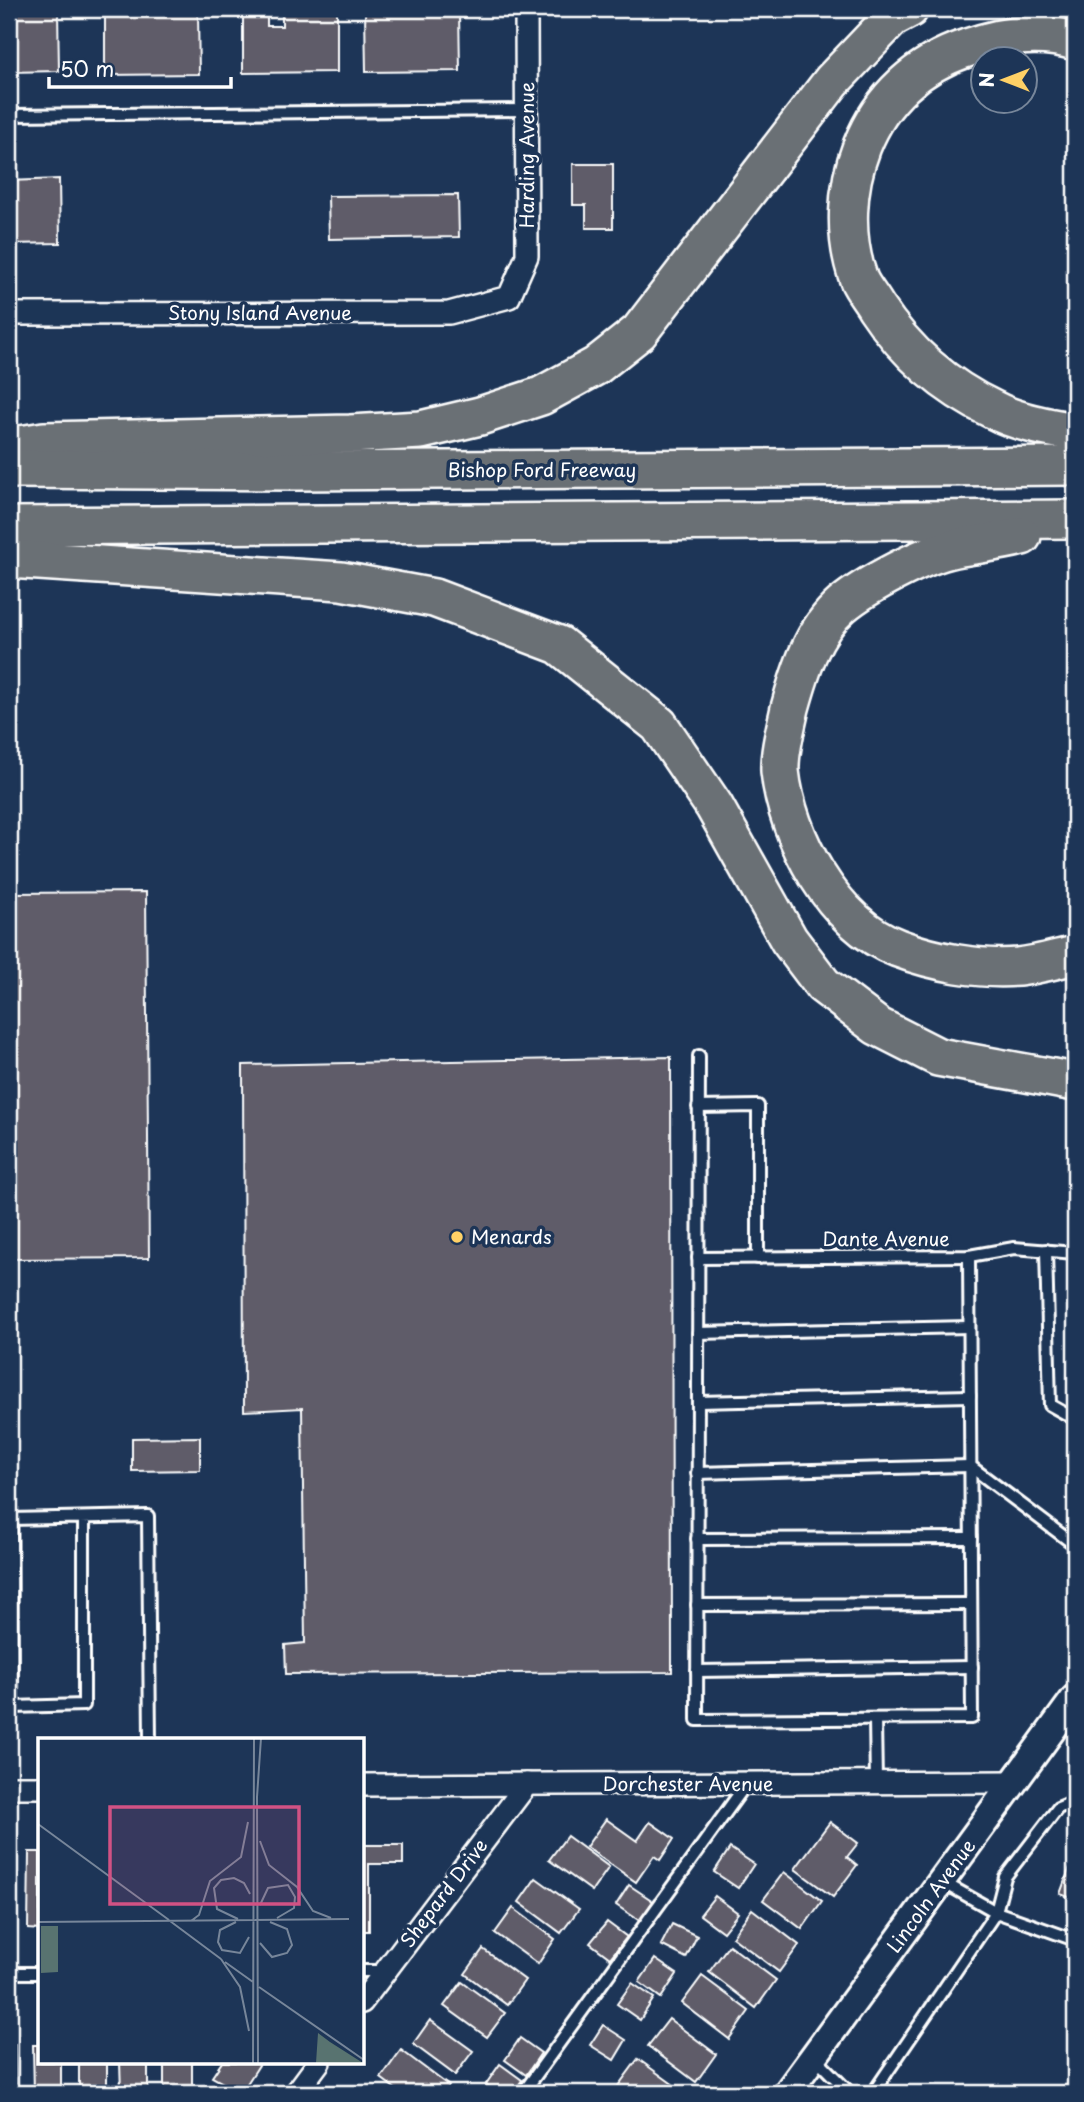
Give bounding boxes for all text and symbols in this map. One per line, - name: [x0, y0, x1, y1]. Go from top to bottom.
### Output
- scale bar: [49, 46, 231, 90]
- north arrow: [968, 46, 1038, 116]
- text: 50 m: [60, 52, 114, 84]
- text: N: [972, 72, 1000, 88]
- street label: Harding Avenue: [512, 82, 540, 228]
- street label: Stony Island Avenue: [168, 298, 352, 326]
- street label: Bishop Ford Freeway: [448, 455, 636, 483]
- place label: Menards: [471, 1222, 552, 1250]
- street label: Dante Avenue: [822, 1224, 950, 1252]
- marker: Menards: [449, 1229, 465, 1245]
- inset map: [38, 1738, 364, 2064]
- street label: Dorchester Avenue: [603, 1769, 773, 1797]
- street label: Shepard Drive: [393, 1832, 493, 1953]
- street label: Lincoln Avenue: [879, 1833, 981, 1958]

